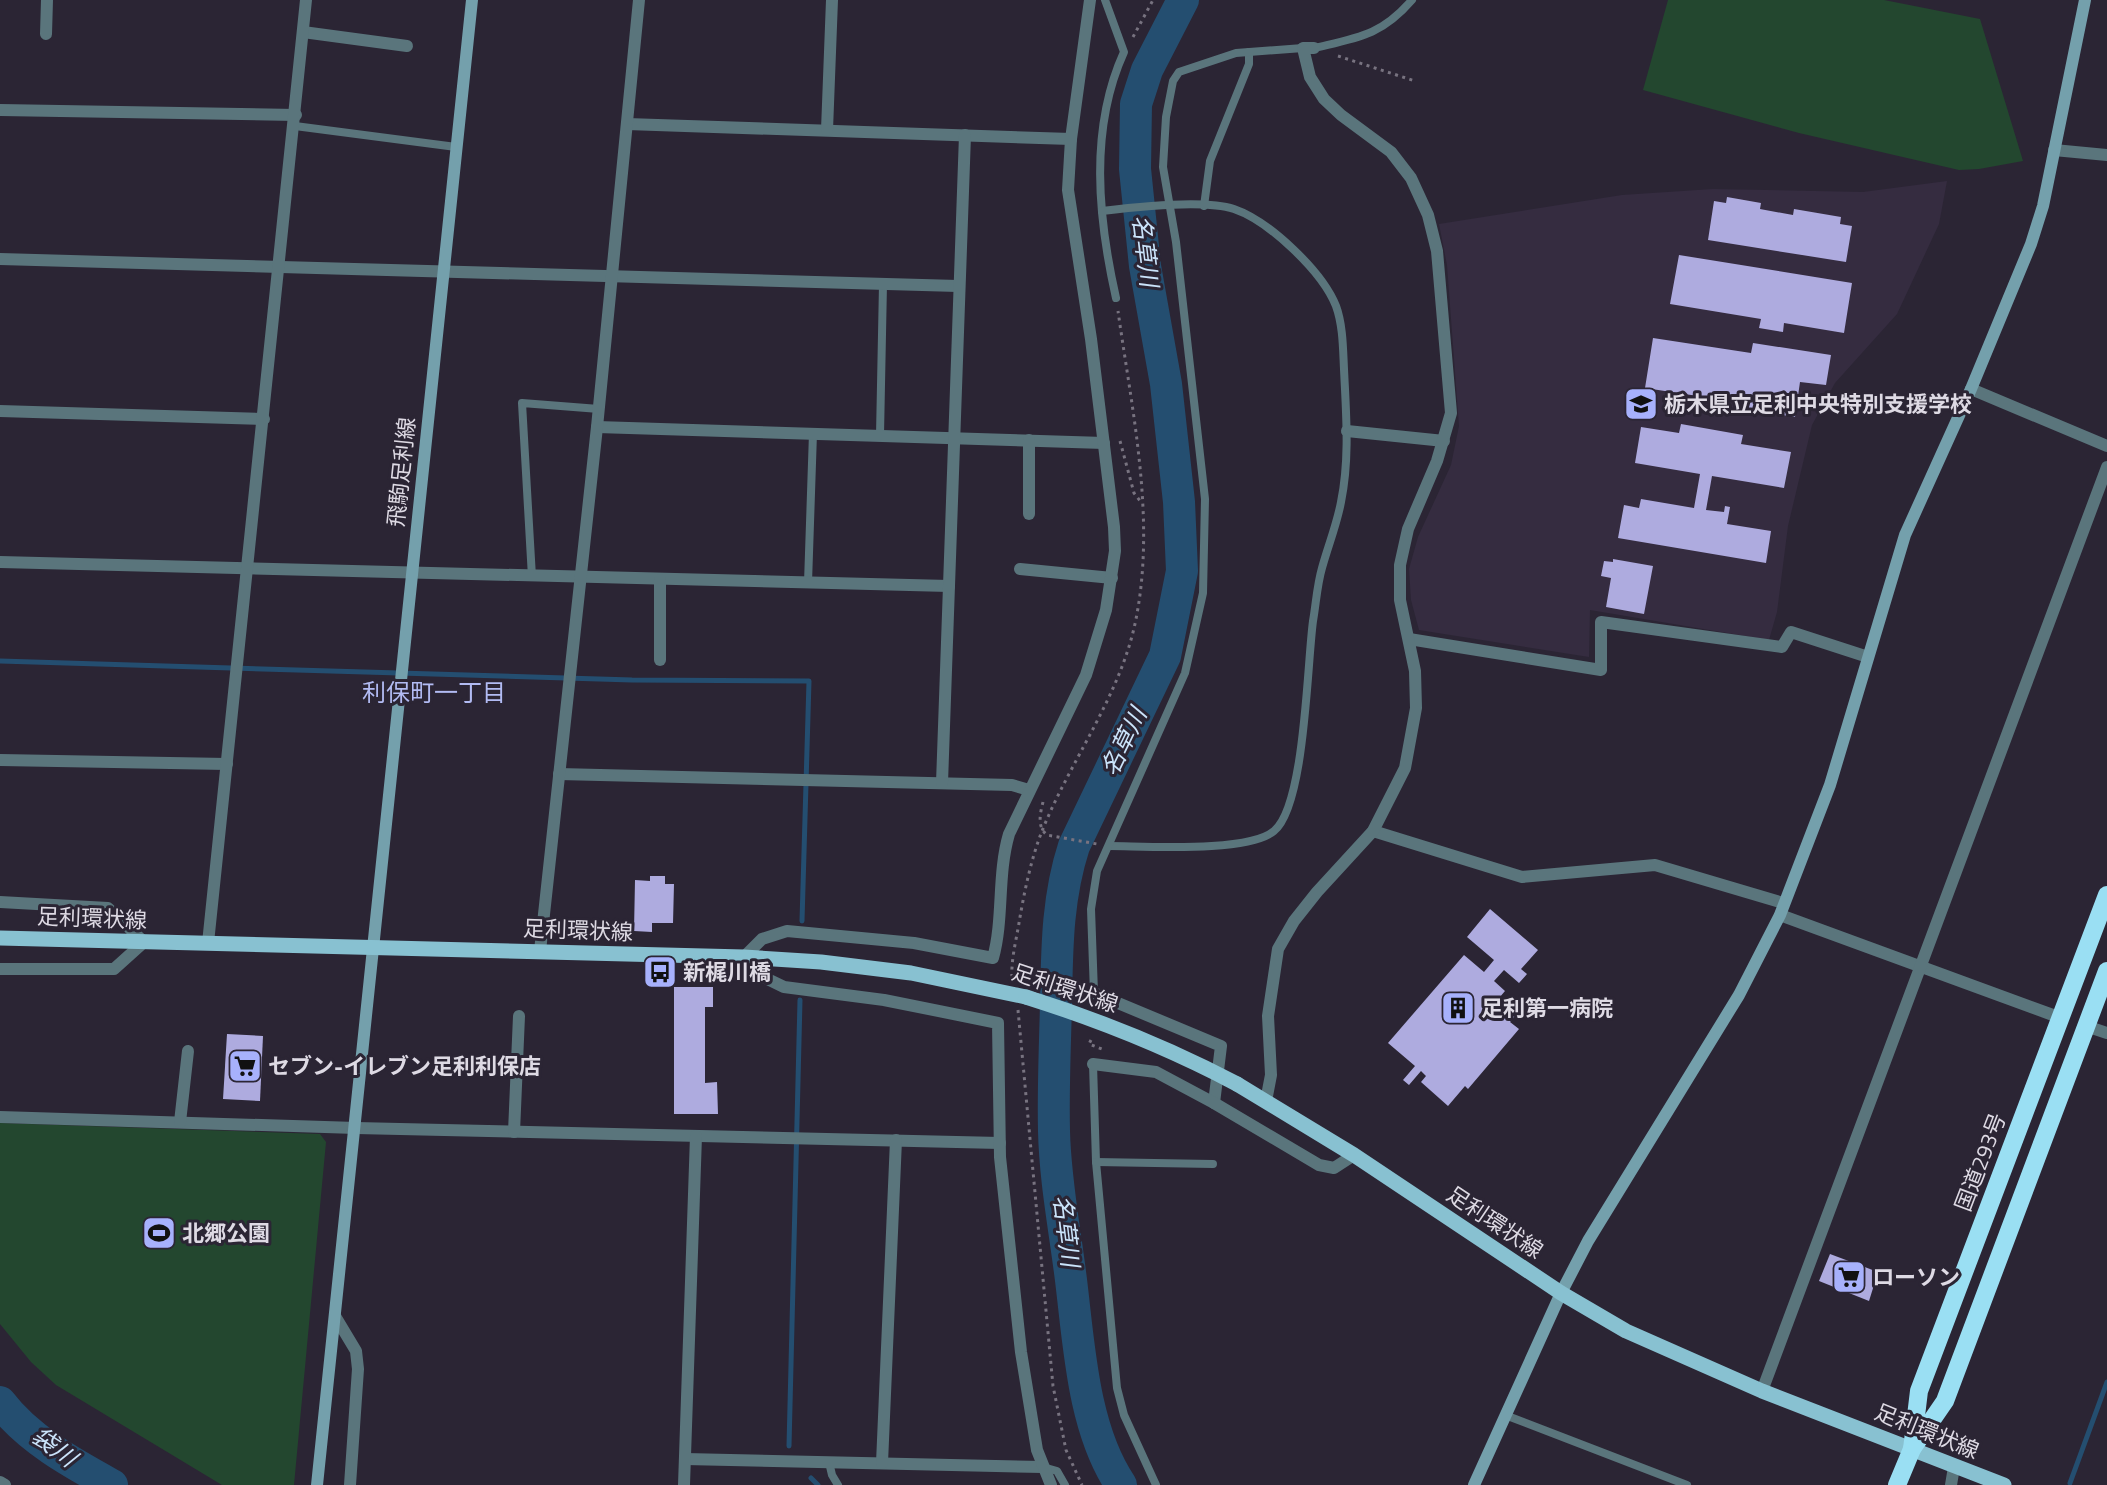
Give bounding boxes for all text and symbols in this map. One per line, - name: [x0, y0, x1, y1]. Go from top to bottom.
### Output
- water label: 名草川: [1124, 213, 1169, 292]
- school or university icon: 栃木県立足利中央特別支援学校: [1623, 386, 1659, 422]
- place label: 栃木県立足利中央特別支援学校: [1664, 387, 1972, 421]
- street label: 飛駒足利線: [378, 416, 424, 528]
- district label: 利保町一丁目: [362, 674, 506, 710]
- water label: 名草川: [1091, 699, 1156, 782]
- street label: 足利環状線: [36, 899, 148, 937]
- street label: 足利環状線: [522, 911, 634, 949]
- bus stop icon: 新梶川橋: [642, 954, 678, 990]
- place label: 新梶川橋: [683, 955, 771, 989]
- street label: 足利環状線: [1007, 955, 1123, 1021]
- building icon: 足利第一病院: [1440, 990, 1476, 1026]
- place label: 足利第一病院: [1481, 991, 1613, 1025]
- supermarket icon: セブン-イレブン足利利保店: [227, 1048, 263, 1084]
- place label: セブン-イレブン足利利保店: [268, 1049, 541, 1083]
- street label: 国道293号: [1946, 1108, 2014, 1216]
- street label: 足利環状線: [1440, 1177, 1550, 1267]
- water label: 名草川: [1045, 1193, 1090, 1272]
- sports icon: 北郷公園: [141, 1215, 177, 1251]
- place label: 北郷公園: [182, 1216, 270, 1250]
- supermarket icon: ローソン: [1831, 1259, 1867, 1295]
- place label: ローソン: [1872, 1260, 1960, 1294]
- street label: 足利環状線: [1870, 1395, 1984, 1467]
- water label: 袋川: [25, 1417, 87, 1477]

